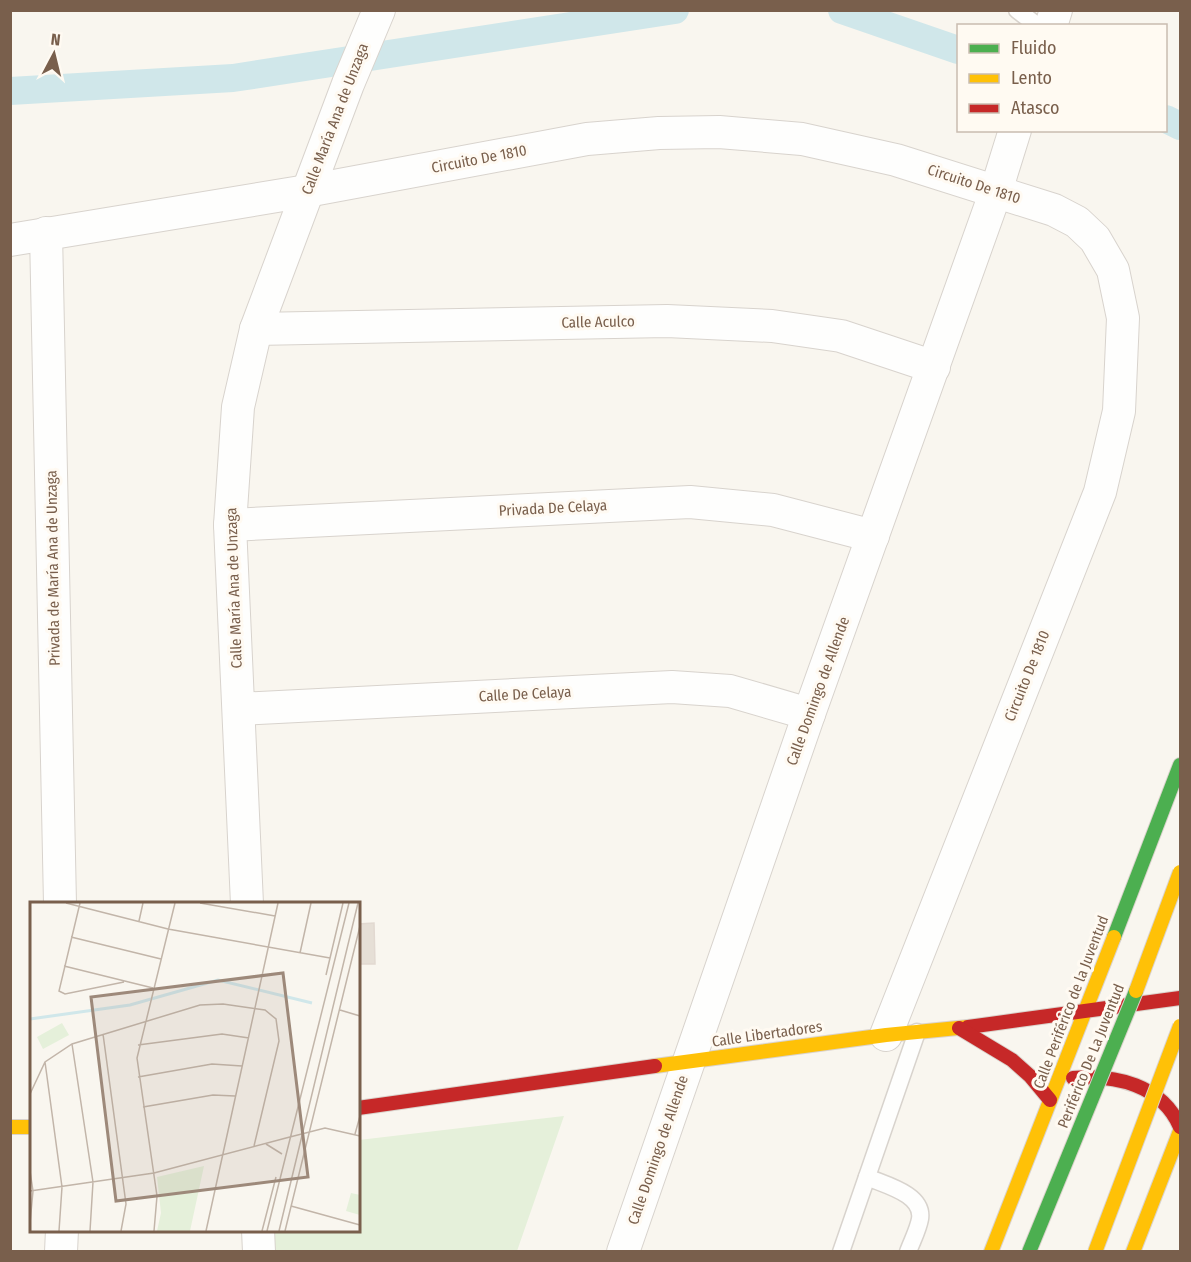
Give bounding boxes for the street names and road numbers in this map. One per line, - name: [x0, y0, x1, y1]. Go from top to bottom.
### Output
- street label: Calle María Ana de Unzaga: [298, 41, 372, 197]
- street label: Circuito De 1810: [430, 141, 528, 177]
- street label: Circuito De 1810: [925, 161, 1023, 207]
- street label: Calle Aculco: [561, 312, 635, 332]
- street label: Privada de María Ana de Unzaga: [42, 470, 64, 666]
- street label: Privada De Celaya: [498, 496, 608, 520]
- street label: Calle María Ana de Unzaga: [222, 507, 246, 669]
- street label: Calle Domingo de Allende: [783, 614, 853, 768]
- street label: Circuito De 1810: [1001, 628, 1053, 724]
- street label: Calle De Celaya: [478, 683, 572, 705]
- street label: Calle Periférico de la Juventud: [1030, 913, 1112, 1091]
- street label: Periférico De La Juventud: [1054, 981, 1128, 1131]
- street label: Calle Libertadores: [711, 1017, 823, 1051]
- street label: Calle Domingo de Allende: [624, 1073, 692, 1227]

